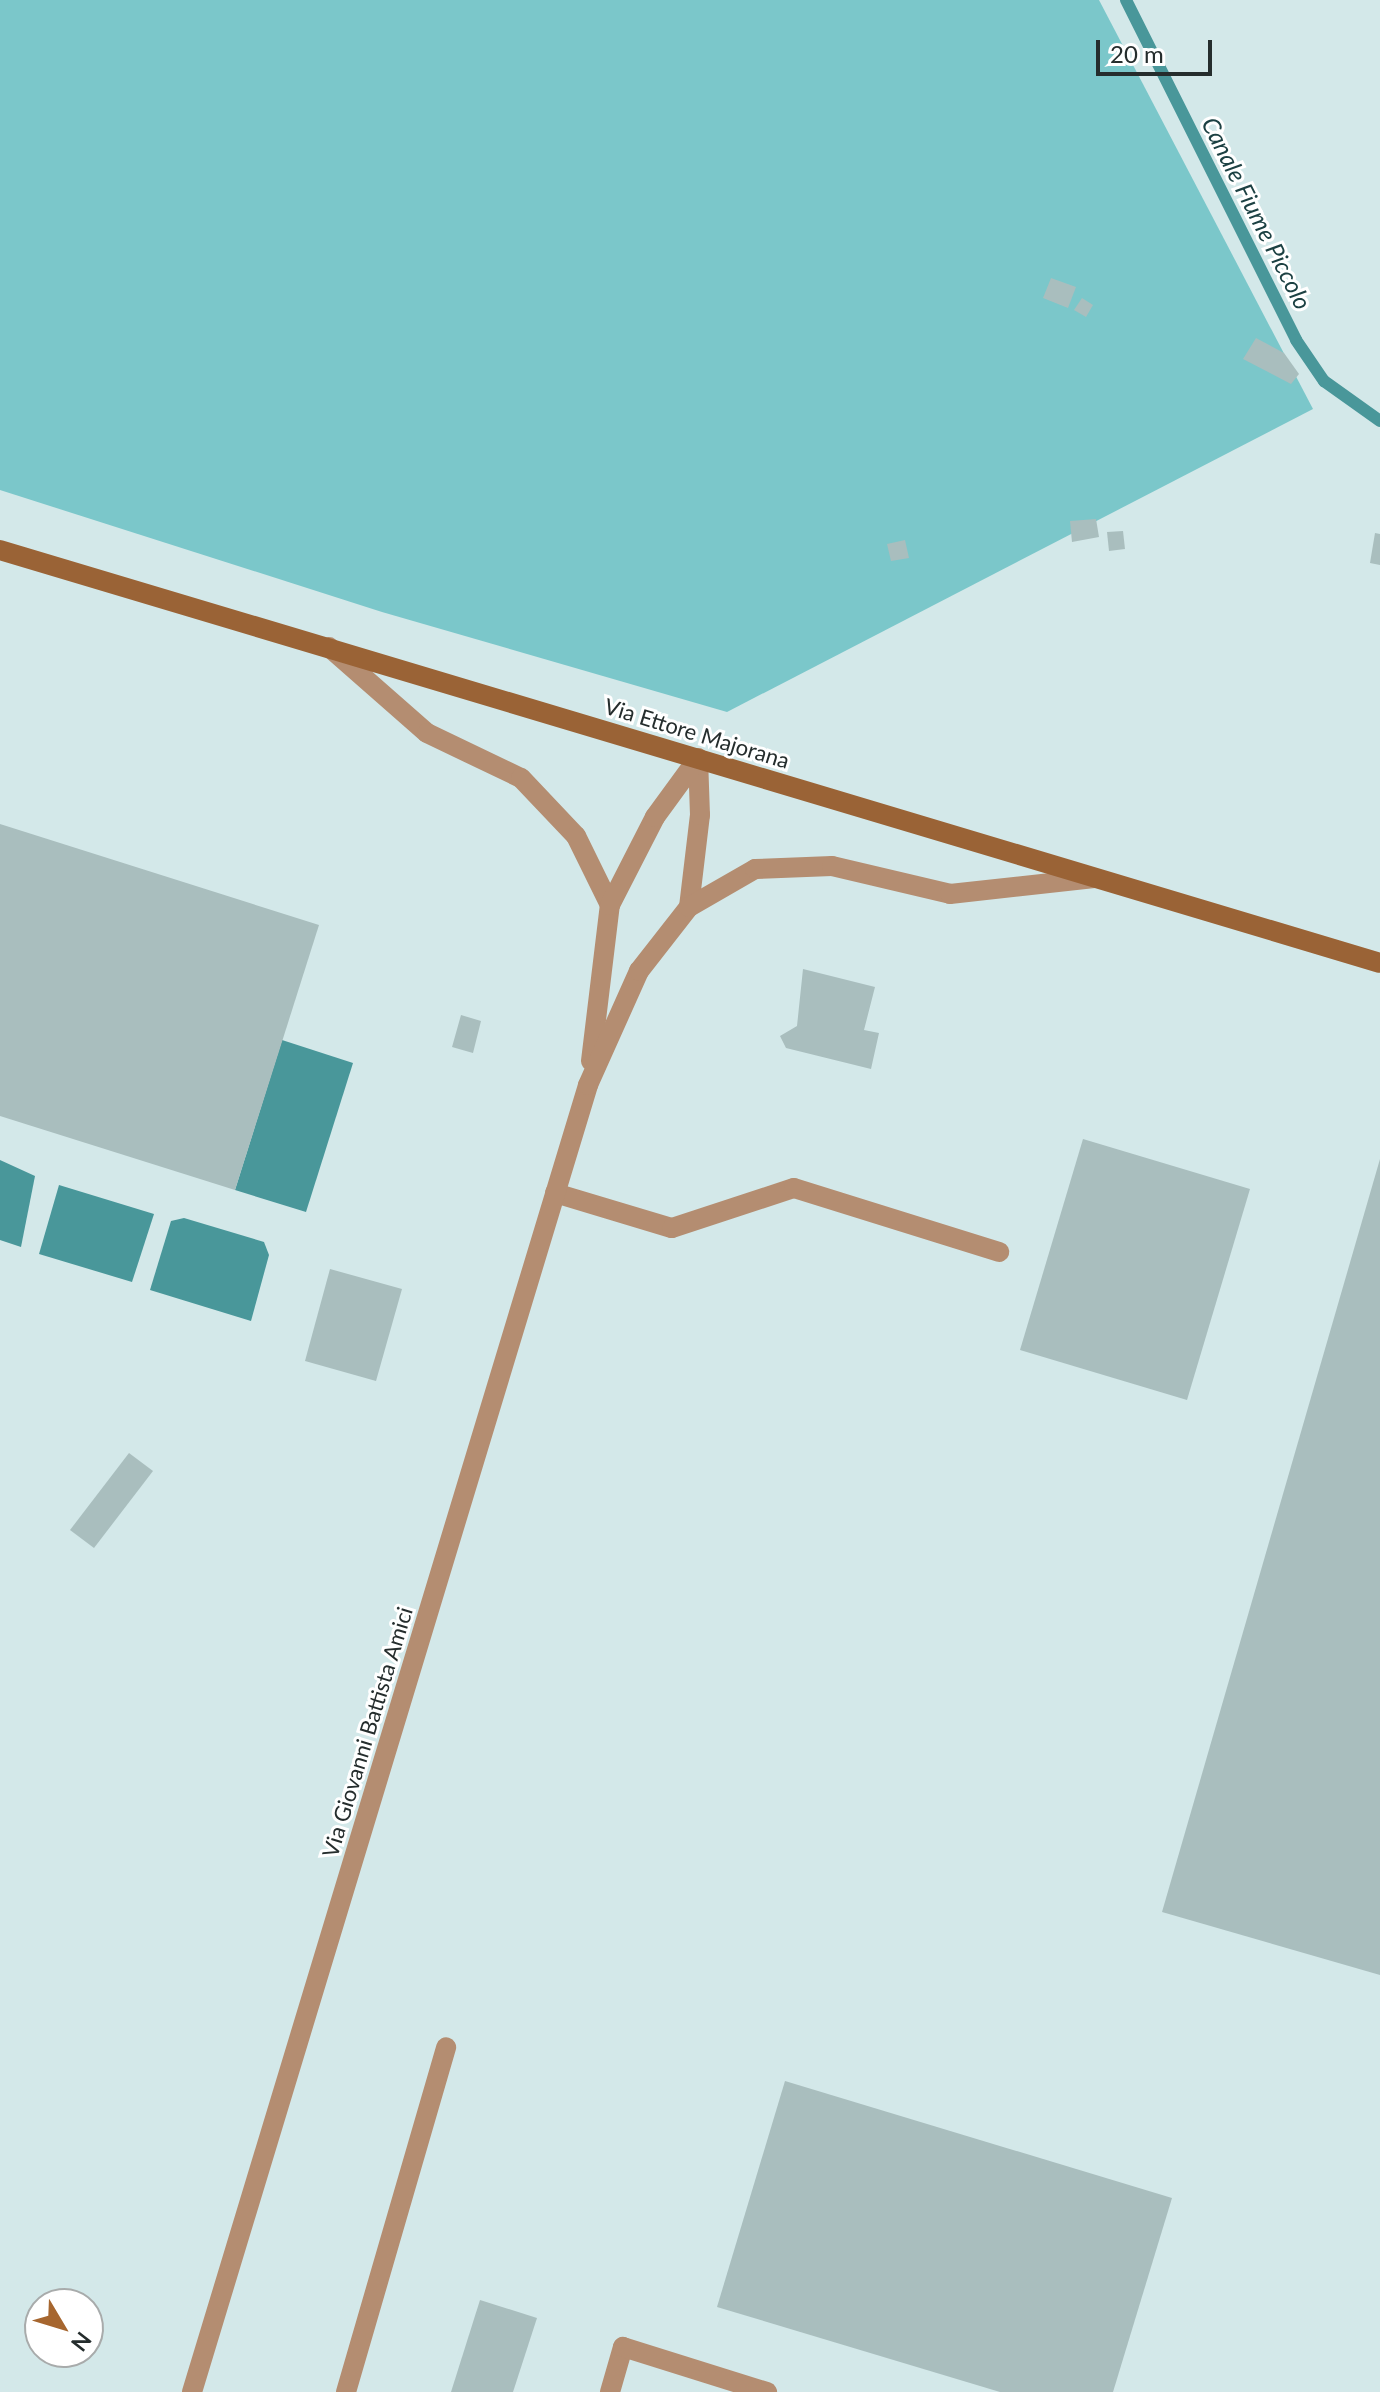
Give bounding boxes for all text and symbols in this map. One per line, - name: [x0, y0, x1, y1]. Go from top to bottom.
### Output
- scale bar: [1100, 24, 1216, 74]
- text: 20 m: [1110, 39, 1164, 68]
- water label: Canale Fiume Piccolo: [1196, 112, 1318, 314]
- street label: Via Ettore Majorana: [601, 692, 793, 774]
- street label: Via Giovanni Battista Amici: [316, 1603, 418, 1861]
- north arrow: [24, 2288, 104, 2368]
- text: N: [66, 2327, 98, 2357]

